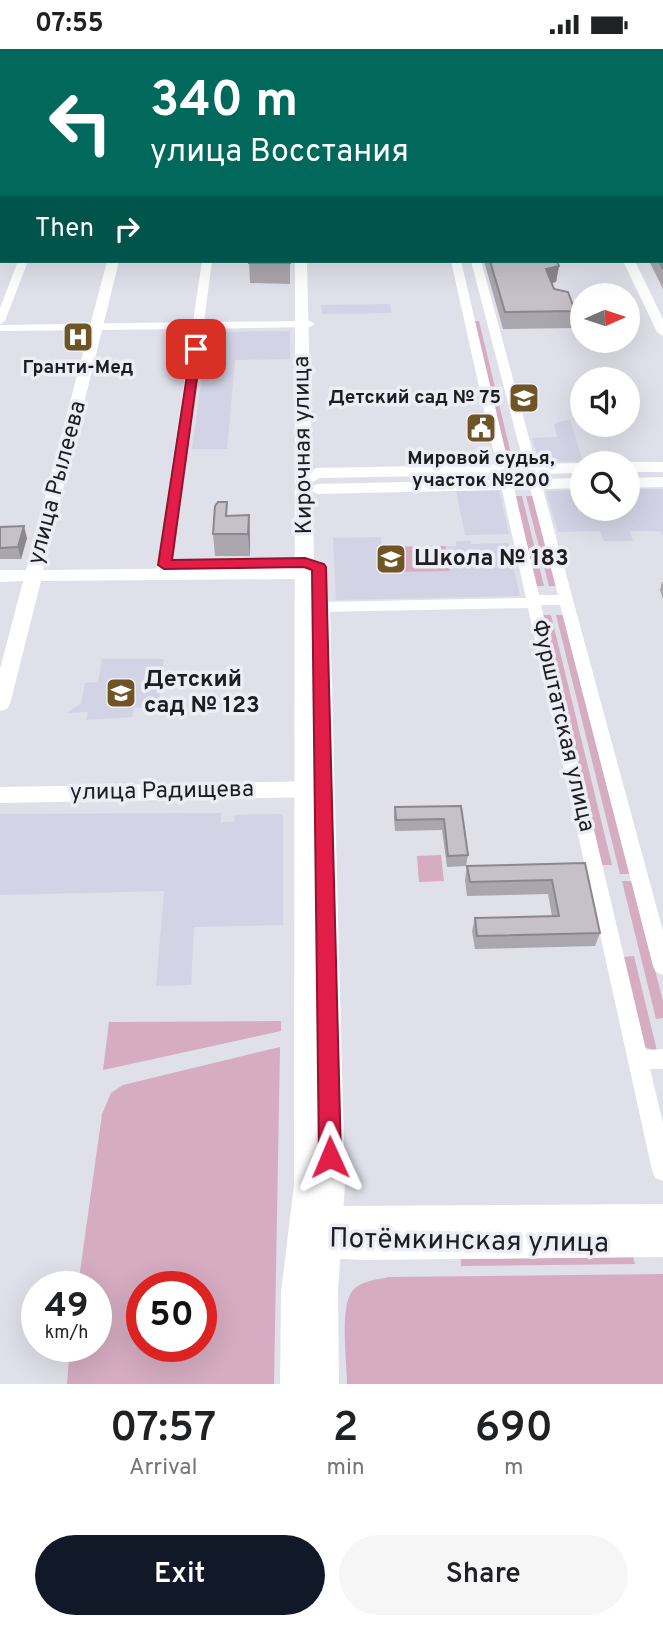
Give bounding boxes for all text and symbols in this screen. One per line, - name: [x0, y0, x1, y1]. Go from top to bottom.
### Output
- text: 07:55: [35, 8, 104, 41]
- text: 340 m: [150, 72, 298, 134]
- icon: left: [35, 77, 126, 168]
- text: улица Восстания: [150, 133, 409, 173]
- icon: right: [108, 210, 146, 248]
- text: Then: [35, 213, 94, 246]
- north arrow: [570, 283, 640, 353]
- map controls: [570, 283, 640, 521]
- pin: [166, 319, 226, 379]
- hospital icon: Гранти-Мед: [61, 320, 95, 354]
- icon: arrive: [177, 330, 215, 368]
- street label: Кирочная улица: [288, 355, 320, 535]
- place label: Гранти-Мед: [22, 356, 134, 380]
- button: sound: [570, 367, 640, 437]
- school or university icon: Детский сад № 75: [507, 381, 541, 415]
- place label: Детский сад № 75: [328, 386, 501, 410]
- street label: улица Рылеева: [22, 398, 94, 568]
- public building icon: Мировой судья, участок №200: [464, 411, 498, 445]
- place label: Мировой судья, участок №200: [407, 447, 555, 493]
- button: search: [570, 451, 640, 521]
- school or university icon: Школа № 183: [374, 542, 408, 576]
- place label: Школа № 183: [414, 545, 569, 574]
- street label: Фурштатская улица: [523, 617, 601, 835]
- place label: Детский сад № 123: [144, 666, 260, 721]
- school or university icon: Детский сад № 123: [104, 676, 138, 710]
- street label: улица Радищева: [70, 776, 254, 808]
- position arrow: [293, 1120, 367, 1194]
- street label: Потёмкинская улица: [329, 1222, 609, 1262]
- speed limit sign: 50: [126, 1271, 217, 1362]
- text: 49: [44, 1285, 89, 1329]
- text: km/h: [45, 1322, 88, 1345]
- text: 07:57: [110, 1403, 216, 1456]
- text: 2: [333, 1403, 358, 1456]
- text: 690: [475, 1403, 553, 1456]
- text: Arrival: [129, 1454, 197, 1483]
- text: min: [326, 1454, 365, 1483]
- text: m: [504, 1454, 524, 1483]
- button: Exit: [35, 1535, 325, 1615]
- button: Share: [339, 1535, 628, 1615]

